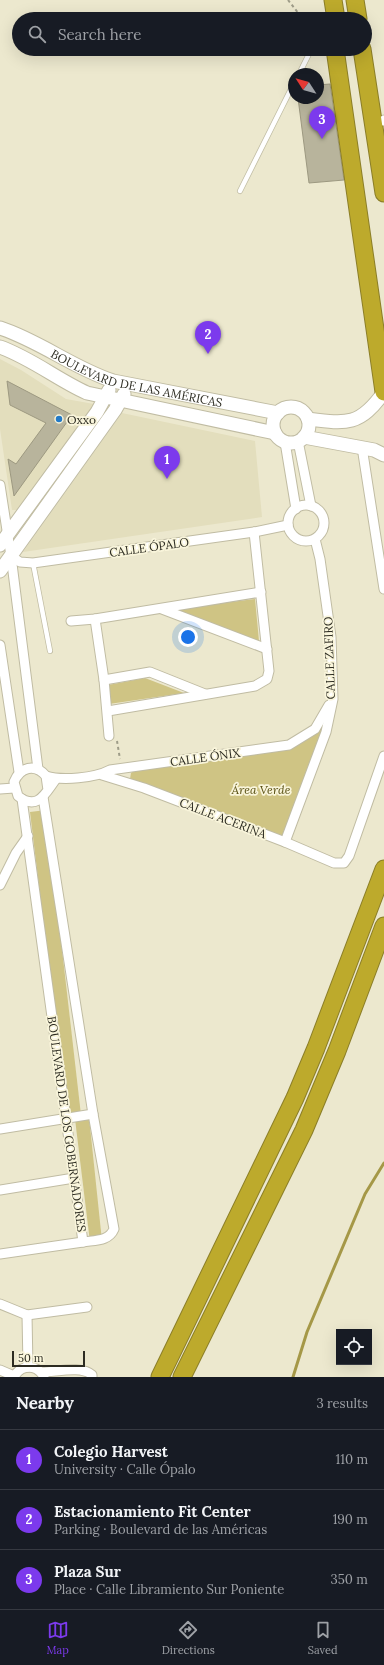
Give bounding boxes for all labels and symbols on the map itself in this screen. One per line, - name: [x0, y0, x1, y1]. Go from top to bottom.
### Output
- north arrow: [288, 68, 324, 104]
- pin: 3: [309, 106, 335, 139]
- pin: 2: [195, 321, 221, 354]
- street label: BOULEVARD DE LAS AMÉRICAS: [49, 346, 224, 410]
- place label: Oxxo: [67, 412, 96, 427]
- marker: Oxxo: [54, 414, 64, 424]
- pin: 1: [154, 446, 180, 479]
- street label: CALLE ÓPALO: [108, 534, 190, 560]
- street label: CALLE ZAFIRO: [320, 616, 338, 700]
- your location: [178, 627, 198, 647]
- street label: CALLE ÓNIX: [169, 745, 241, 769]
- park label: Área Verde: [231, 782, 291, 797]
- street label: CALLE ACERINA: [177, 795, 269, 842]
- street label: BOULEVARD DE LOS GOBERNADORES: [44, 1015, 90, 1233]
- scale bar: [12, 1349, 85, 1368]

